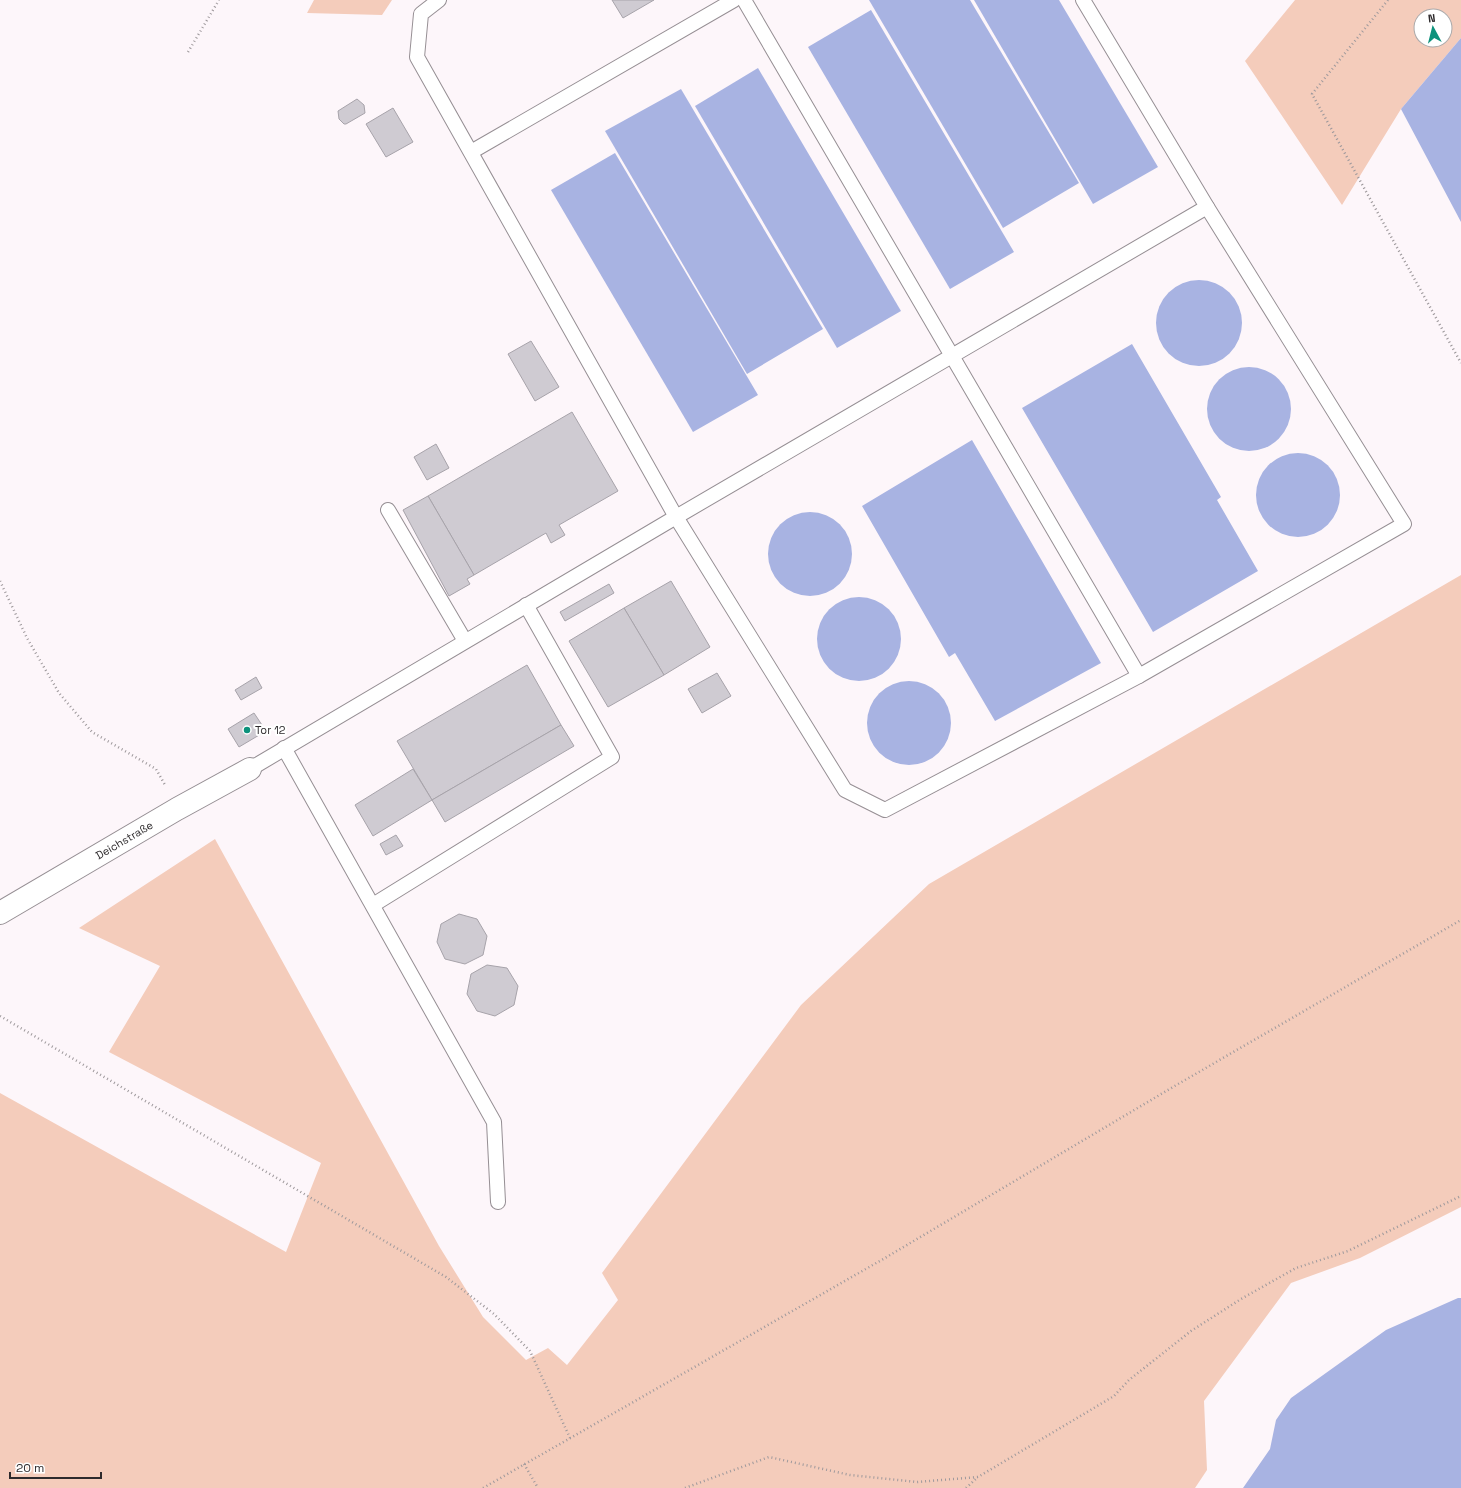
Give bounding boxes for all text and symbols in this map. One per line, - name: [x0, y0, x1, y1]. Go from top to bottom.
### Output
- north arrow: [1413, 8, 1453, 48]
- text: N: [1427, 11, 1436, 25]
- place label: Tor 12: [255, 723, 286, 737]
- marker: Tor 12: [242, 725, 252, 735]
- street label: Deichstraße: [93, 818, 155, 862]
- scale bar: [10, 1454, 101, 1480]
- text: 20 m: [16, 1460, 44, 1476]

